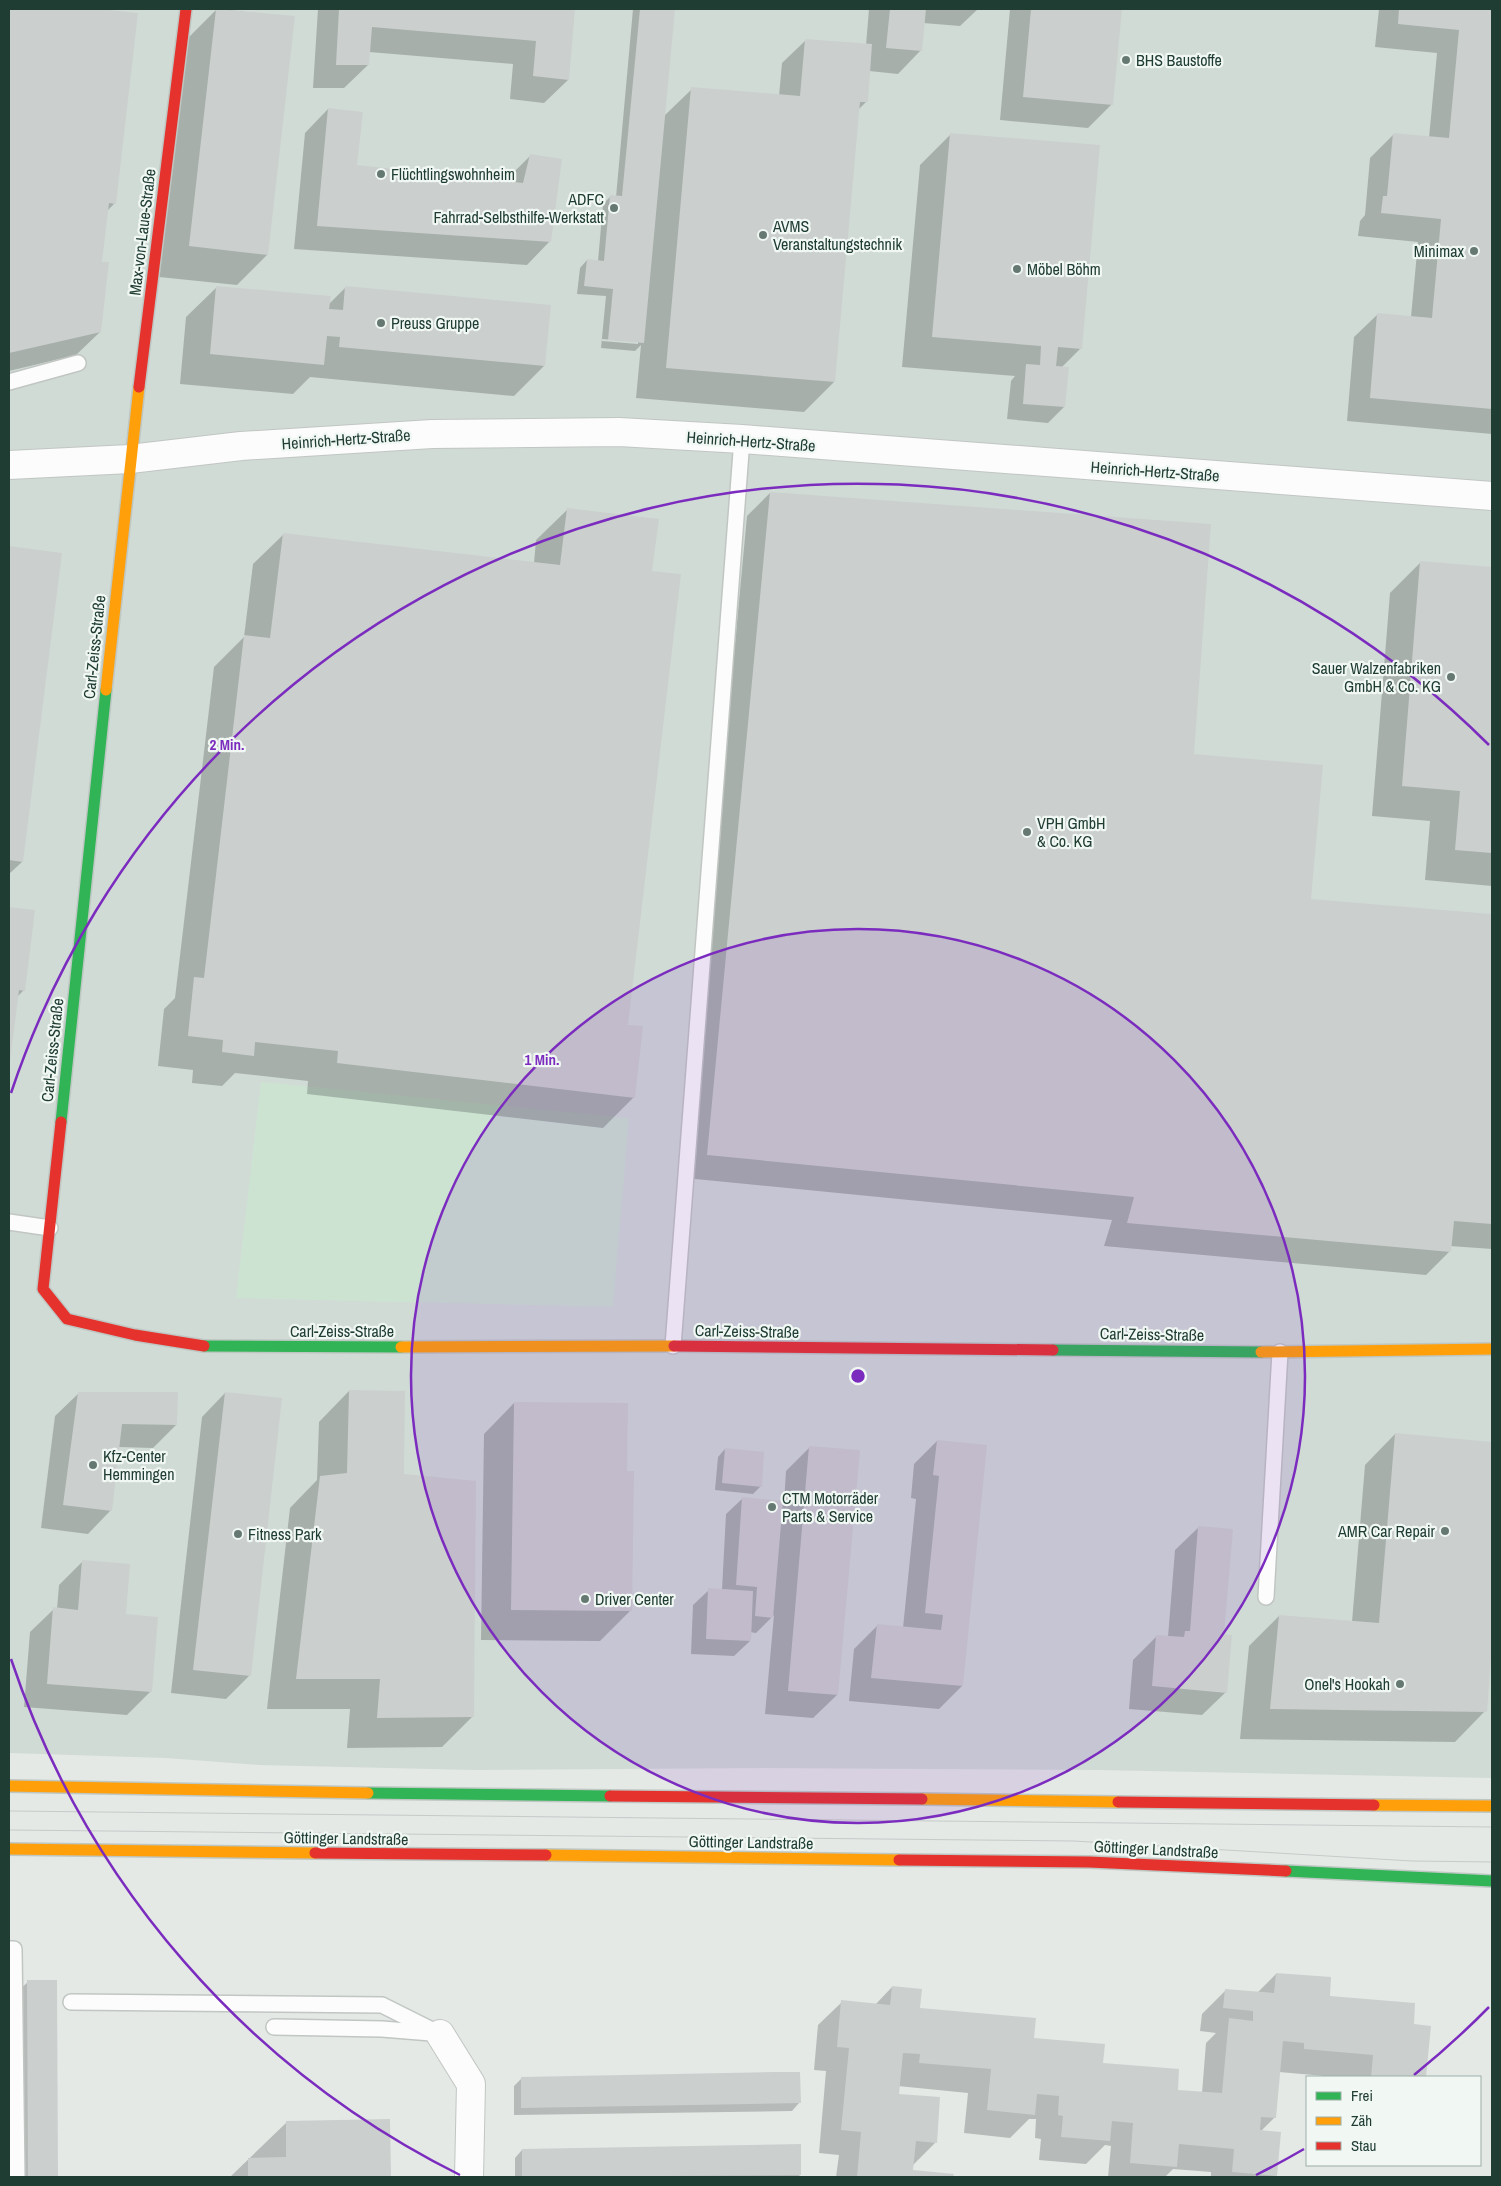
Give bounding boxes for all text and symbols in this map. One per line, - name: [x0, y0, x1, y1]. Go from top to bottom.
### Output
- place label: BHS Baustoffe: [1136, 49, 1222, 71]
- marker: BHS Baustoffe: [1120, 54, 1132, 66]
- place label: Flüchtlingswohnheim: [391, 163, 515, 185]
- street label: Max-von-Laue-Straße: [123, 167, 161, 297]
- marker: Flüchtlingswohnheim: [375, 168, 387, 180]
- place label: ADFC Fahrrad-Selbsthilfe-Werkstatt: [434, 188, 604, 228]
- marker: ADFC Fahrrad-Selbsthilfe-Werkstatt: [608, 202, 620, 214]
- place label: AVMS Veranstaltungstechnik: [772, 215, 903, 255]
- marker: AVMS Veranstaltungstechnik: [757, 229, 769, 241]
- place label: Minimax: [1414, 240, 1464, 262]
- marker: Minimax: [1468, 245, 1480, 257]
- place label: Möbel Böhm: [1027, 258, 1101, 280]
- marker: Möbel Böhm: [1011, 263, 1023, 275]
- place label: Preuss Gruppe: [391, 312, 479, 334]
- marker: Preuss Gruppe: [375, 317, 387, 329]
- street label: Heinrich-Hertz-Straße: [281, 424, 411, 454]
- street label: Heinrich-Hertz-Straße: [686, 426, 816, 456]
- street label: Heinrich-Hertz-Straße: [1090, 456, 1220, 486]
- street label: Carl-Zeiss-Straße: [78, 594, 110, 700]
- place label: Sauer Walzenfabriken GmbH & Co. KG: [1312, 657, 1441, 697]
- marker: Sauer Walzenfabriken GmbH & Co. KG: [1445, 671, 1457, 683]
- text: 2 Min.: [210, 734, 244, 755]
- place label: VPH GmbH & Co. KG: [1037, 812, 1106, 852]
- marker: VPH GmbH & Co. KG: [1021, 826, 1033, 838]
- street label: Carl-Zeiss-Straße: [36, 997, 68, 1103]
- text: 1 Min.: [525, 1049, 559, 1070]
- street label: Carl-Zeiss-Straße: [695, 1319, 799, 1343]
- street label: Carl-Zeiss-Straße: [290, 1320, 394, 1342]
- street label: Carl-Zeiss-Straße: [1100, 1322, 1204, 1346]
- centre of rings: [849, 1367, 867, 1385]
- place label: Kfz-Center Hemmingen: [103, 1445, 174, 1485]
- marker: Kfz-Center Hemmingen: [87, 1459, 99, 1471]
- place label: CTM Motorräder Parts & Service: [782, 1487, 879, 1527]
- marker: CTM Motorräder Parts & Service: [766, 1501, 778, 1513]
- place label: AMR Car Repair: [1337, 1520, 1436, 1542]
- place label: Fitness Park: [248, 1523, 322, 1545]
- marker: AMR Car Repair: [1439, 1525, 1451, 1537]
- marker: Fitness Park: [232, 1528, 244, 1540]
- place label: Driver Center: [595, 1588, 674, 1610]
- marker: Driver Center: [579, 1593, 591, 1605]
- place label: Onel's Hookah: [1304, 1673, 1390, 1695]
- marker: Onel's Hookah: [1394, 1678, 1406, 1690]
- street label: Göttinger Landstraße: [283, 1826, 409, 1850]
- street label: Göttinger Landstraße: [688, 1830, 814, 1854]
- street label: Göttinger Landstraße: [1093, 1835, 1219, 1863]
- legend: [1306, 2076, 1481, 2166]
- text: Frei: [1351, 2085, 1373, 2106]
- text: Zäh: [1351, 2110, 1372, 2131]
- text: Stau: [1351, 2135, 1376, 2156]

